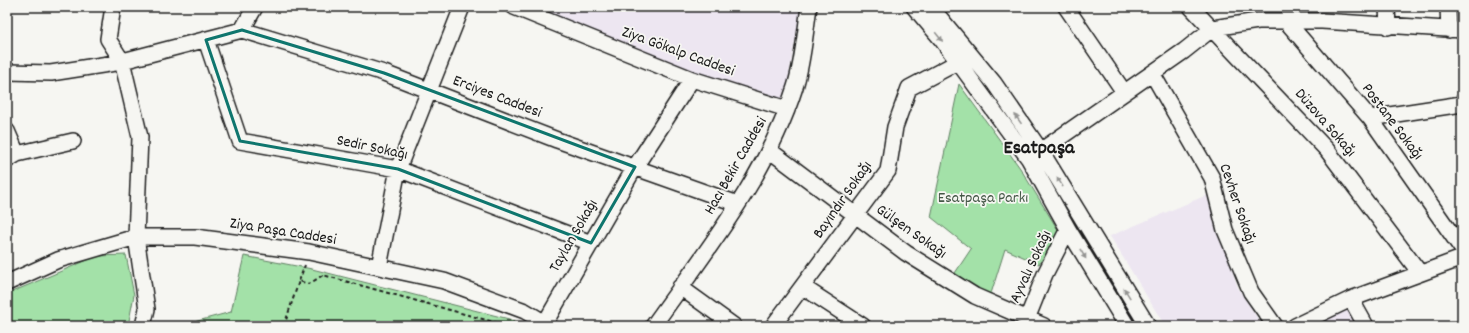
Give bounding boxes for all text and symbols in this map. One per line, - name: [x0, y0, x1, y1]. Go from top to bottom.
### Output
- street label: Ziya Gökalp Caddesi: [618, 21, 738, 83]
- one-way arrow: [935, 32, 943, 42]
- street label: Erciyes Caddesi: [449, 69, 545, 125]
- street label: Postane Sokağı: [1355, 79, 1429, 165]
- street label: Düzova Sokağı: [1289, 84, 1361, 162]
- street label: Hacı Bekir Caddesi: [699, 113, 773, 219]
- one-way arrow: [1014, 113, 1022, 124]
- street label: Sedir Sokağı: [334, 129, 410, 167]
- district label: Esatpaşa: [1004, 135, 1075, 163]
- street label: Bayındır Sokağı: [808, 156, 878, 244]
- street label: Cevher Sokağı: [1212, 161, 1262, 247]
- one-way arrow: [1056, 176, 1063, 188]
- park label: Esatpaşa Parkı: [938, 187, 1028, 210]
- street label: Taylan Sokağı: [544, 195, 604, 277]
- street label: Gülşen Sokağı: [871, 199, 951, 265]
- street label: Ziya Paşa Caddesi: [228, 212, 338, 252]
- street label: Ayvalı Sokağı: [1004, 227, 1058, 307]
- one-way arrow: [1079, 249, 1087, 259]
- one-way arrow: [1124, 287, 1131, 299]

